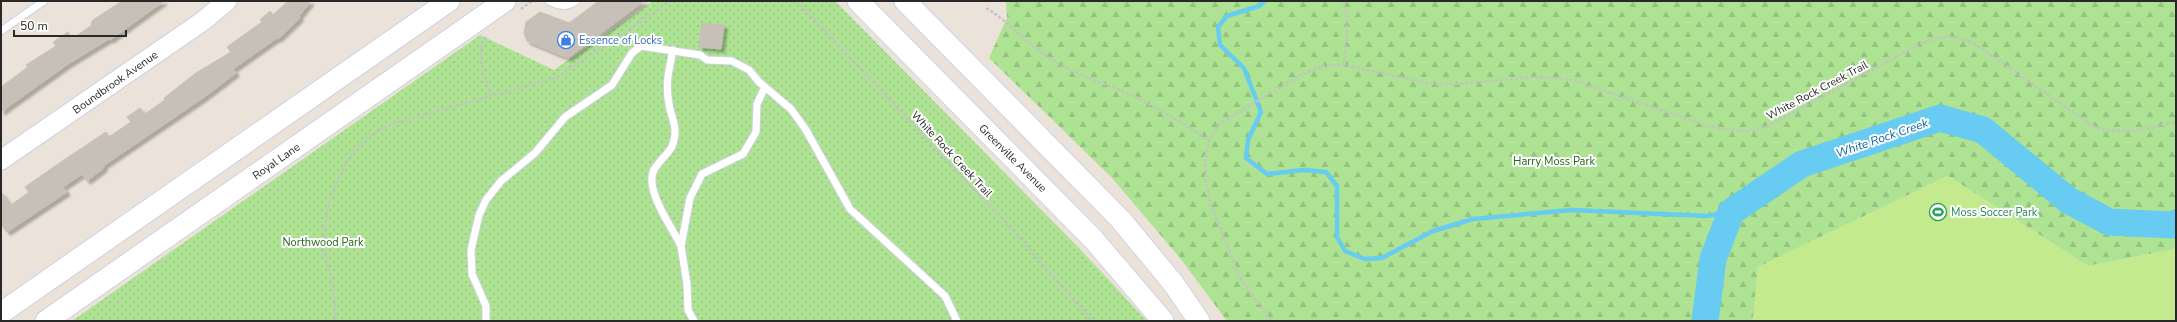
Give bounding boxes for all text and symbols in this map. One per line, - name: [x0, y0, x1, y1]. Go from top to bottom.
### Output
- scale bar: [14, 12, 126, 38]
- text: 50 m: [20, 18, 48, 34]
- shop icon: Essence of Locks: [556, 30, 576, 50]
- place label: Essence of Locks: [579, 33, 662, 48]
- street label: Boundbrook Avenue: [70, 47, 161, 117]
- street label: White Rock Creek Trail: [1764, 57, 1871, 124]
- street label: White Rock Creek Trail: [908, 108, 996, 201]
- water label: White Rock Creek: [1834, 114, 1931, 161]
- street label: Greenville Avenue: [975, 121, 1050, 196]
- street label: Royal Lane: [250, 140, 303, 183]
- park label: Harry Moss Park: [1513, 154, 1595, 169]
- sports icon: Moss Soccer Park: [1928, 202, 1948, 222]
- place label: Moss Soccer Park: [1951, 205, 2038, 220]
- park label: Northwood Park: [282, 235, 364, 250]

